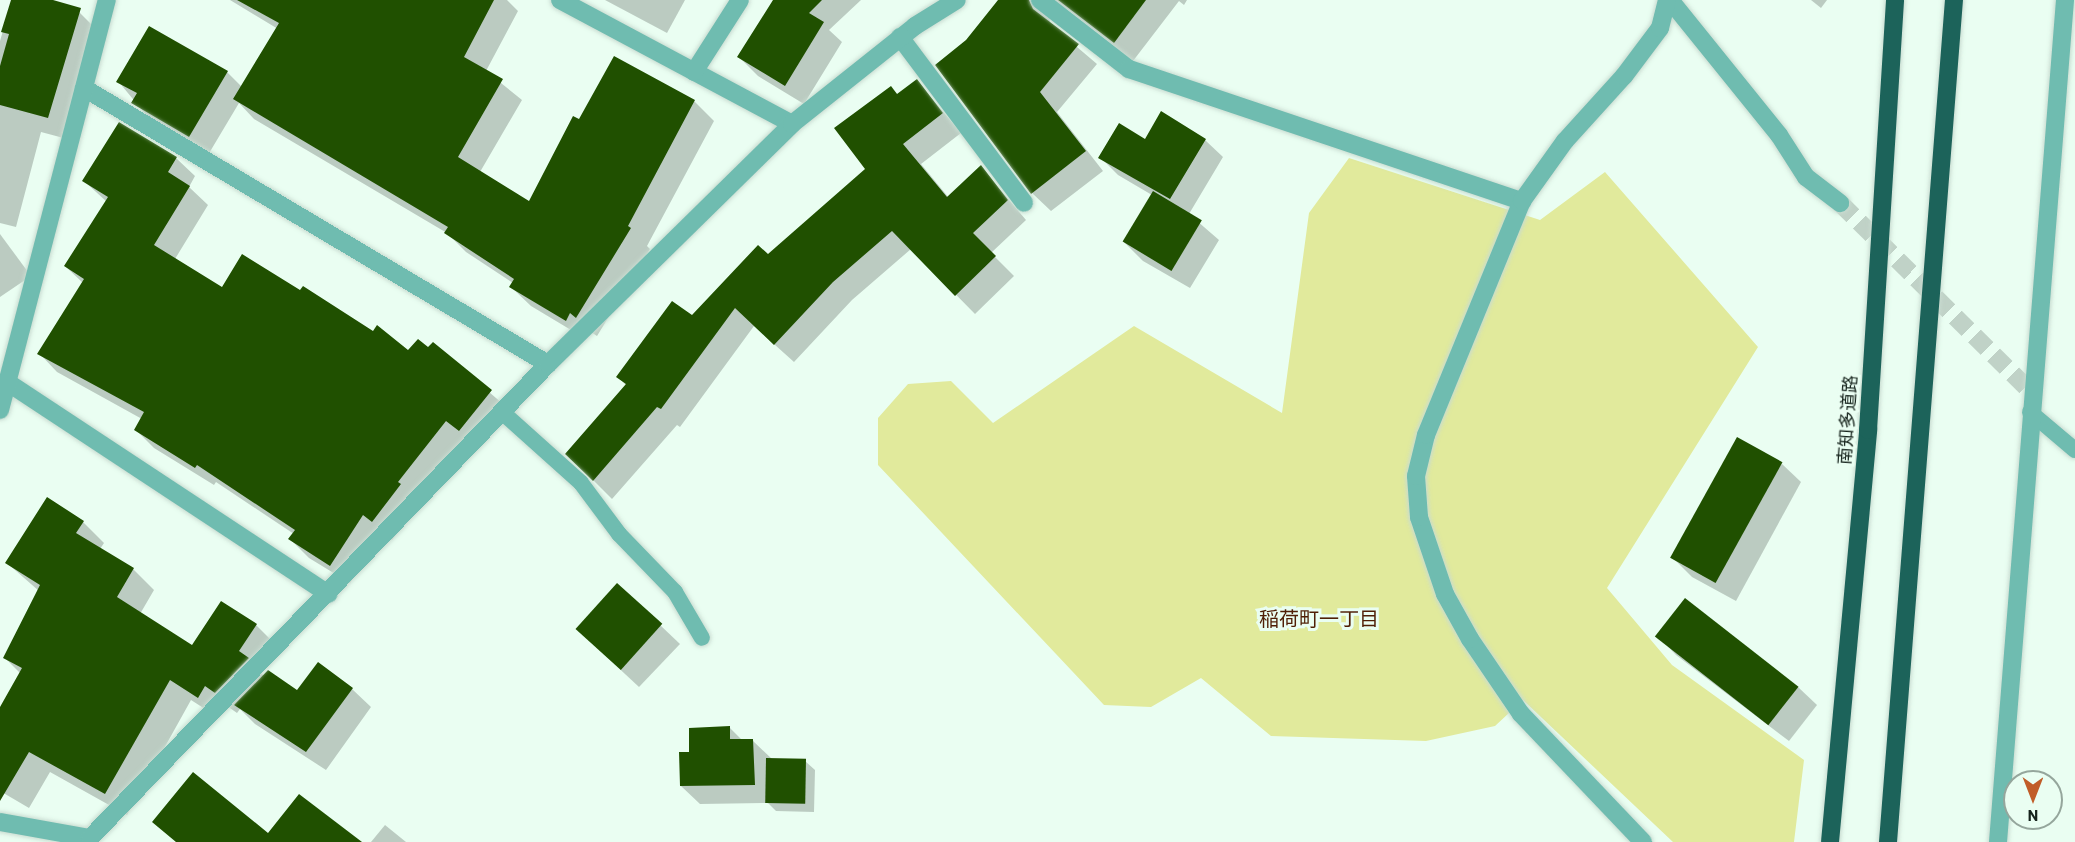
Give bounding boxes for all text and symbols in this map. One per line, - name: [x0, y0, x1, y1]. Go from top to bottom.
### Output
- street label: 南知多道路: [1833, 374, 1861, 466]
- district label: 稲荷町一丁目: [1259, 606, 1379, 630]
- north arrow: [2003, 770, 2063, 830]
- text: N: [2028, 807, 2038, 826]

